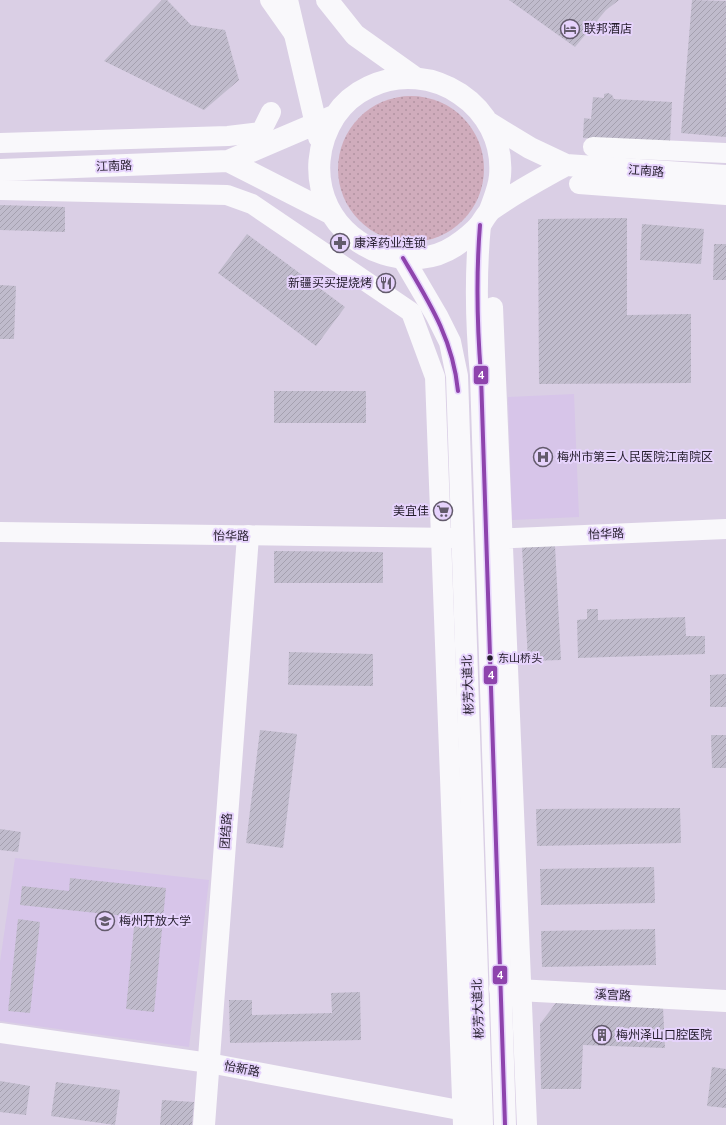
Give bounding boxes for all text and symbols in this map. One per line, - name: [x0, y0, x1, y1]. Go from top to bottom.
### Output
- hotel icon: 联邦酒店: [559, 18, 581, 40]
- place label: 联邦酒店: [584, 21, 632, 37]
- street label: 江南路: [96, 157, 132, 175]
- street label: 江南路: [627, 162, 665, 180]
- pharmacy icon: 康泽药业连锁: [329, 232, 351, 254]
- place label: 康泽药业连锁: [354, 235, 426, 251]
- restaurant icon: 新疆买买提烧烤: [375, 272, 397, 294]
- place label: 新疆买买提烧烤: [288, 275, 372, 291]
- line badge: 4: [473, 365, 489, 385]
- text: 4: [478, 368, 485, 383]
- hospital icon: 梅州市第三人民医院江南院区: [532, 446, 554, 468]
- place label: 梅州市第三人民医院江南院区: [557, 449, 713, 465]
- supermarket icon: 美宜佳: [432, 500, 454, 522]
- place label: 美宜佳: [393, 503, 429, 519]
- street label: 怡华路: [588, 525, 624, 543]
- street label: 怡华路: [213, 528, 249, 544]
- place label: 东山桥头: [498, 651, 542, 666]
- marker: 东山桥头: [485, 653, 495, 663]
- street label: 彬芳大道北: [459, 655, 477, 715]
- line badge: 4: [483, 665, 498, 685]
- text: 4: [488, 668, 495, 683]
- street label: 团结路: [217, 812, 235, 850]
- school or university icon: 梅州开放大学: [94, 910, 116, 932]
- place label: 梅州开放大学: [119, 913, 191, 929]
- line badge: 4: [492, 965, 508, 985]
- text: 4: [497, 968, 504, 983]
- street label: 彬芳大道北: [469, 979, 487, 1039]
- street label: 溪宫路: [595, 986, 631, 1004]
- building icon: 梅州泽山口腔医院: [591, 1024, 613, 1046]
- place label: 梅州泽山口腔医院: [616, 1027, 712, 1043]
- street label: 怡新路: [223, 1058, 261, 1080]

